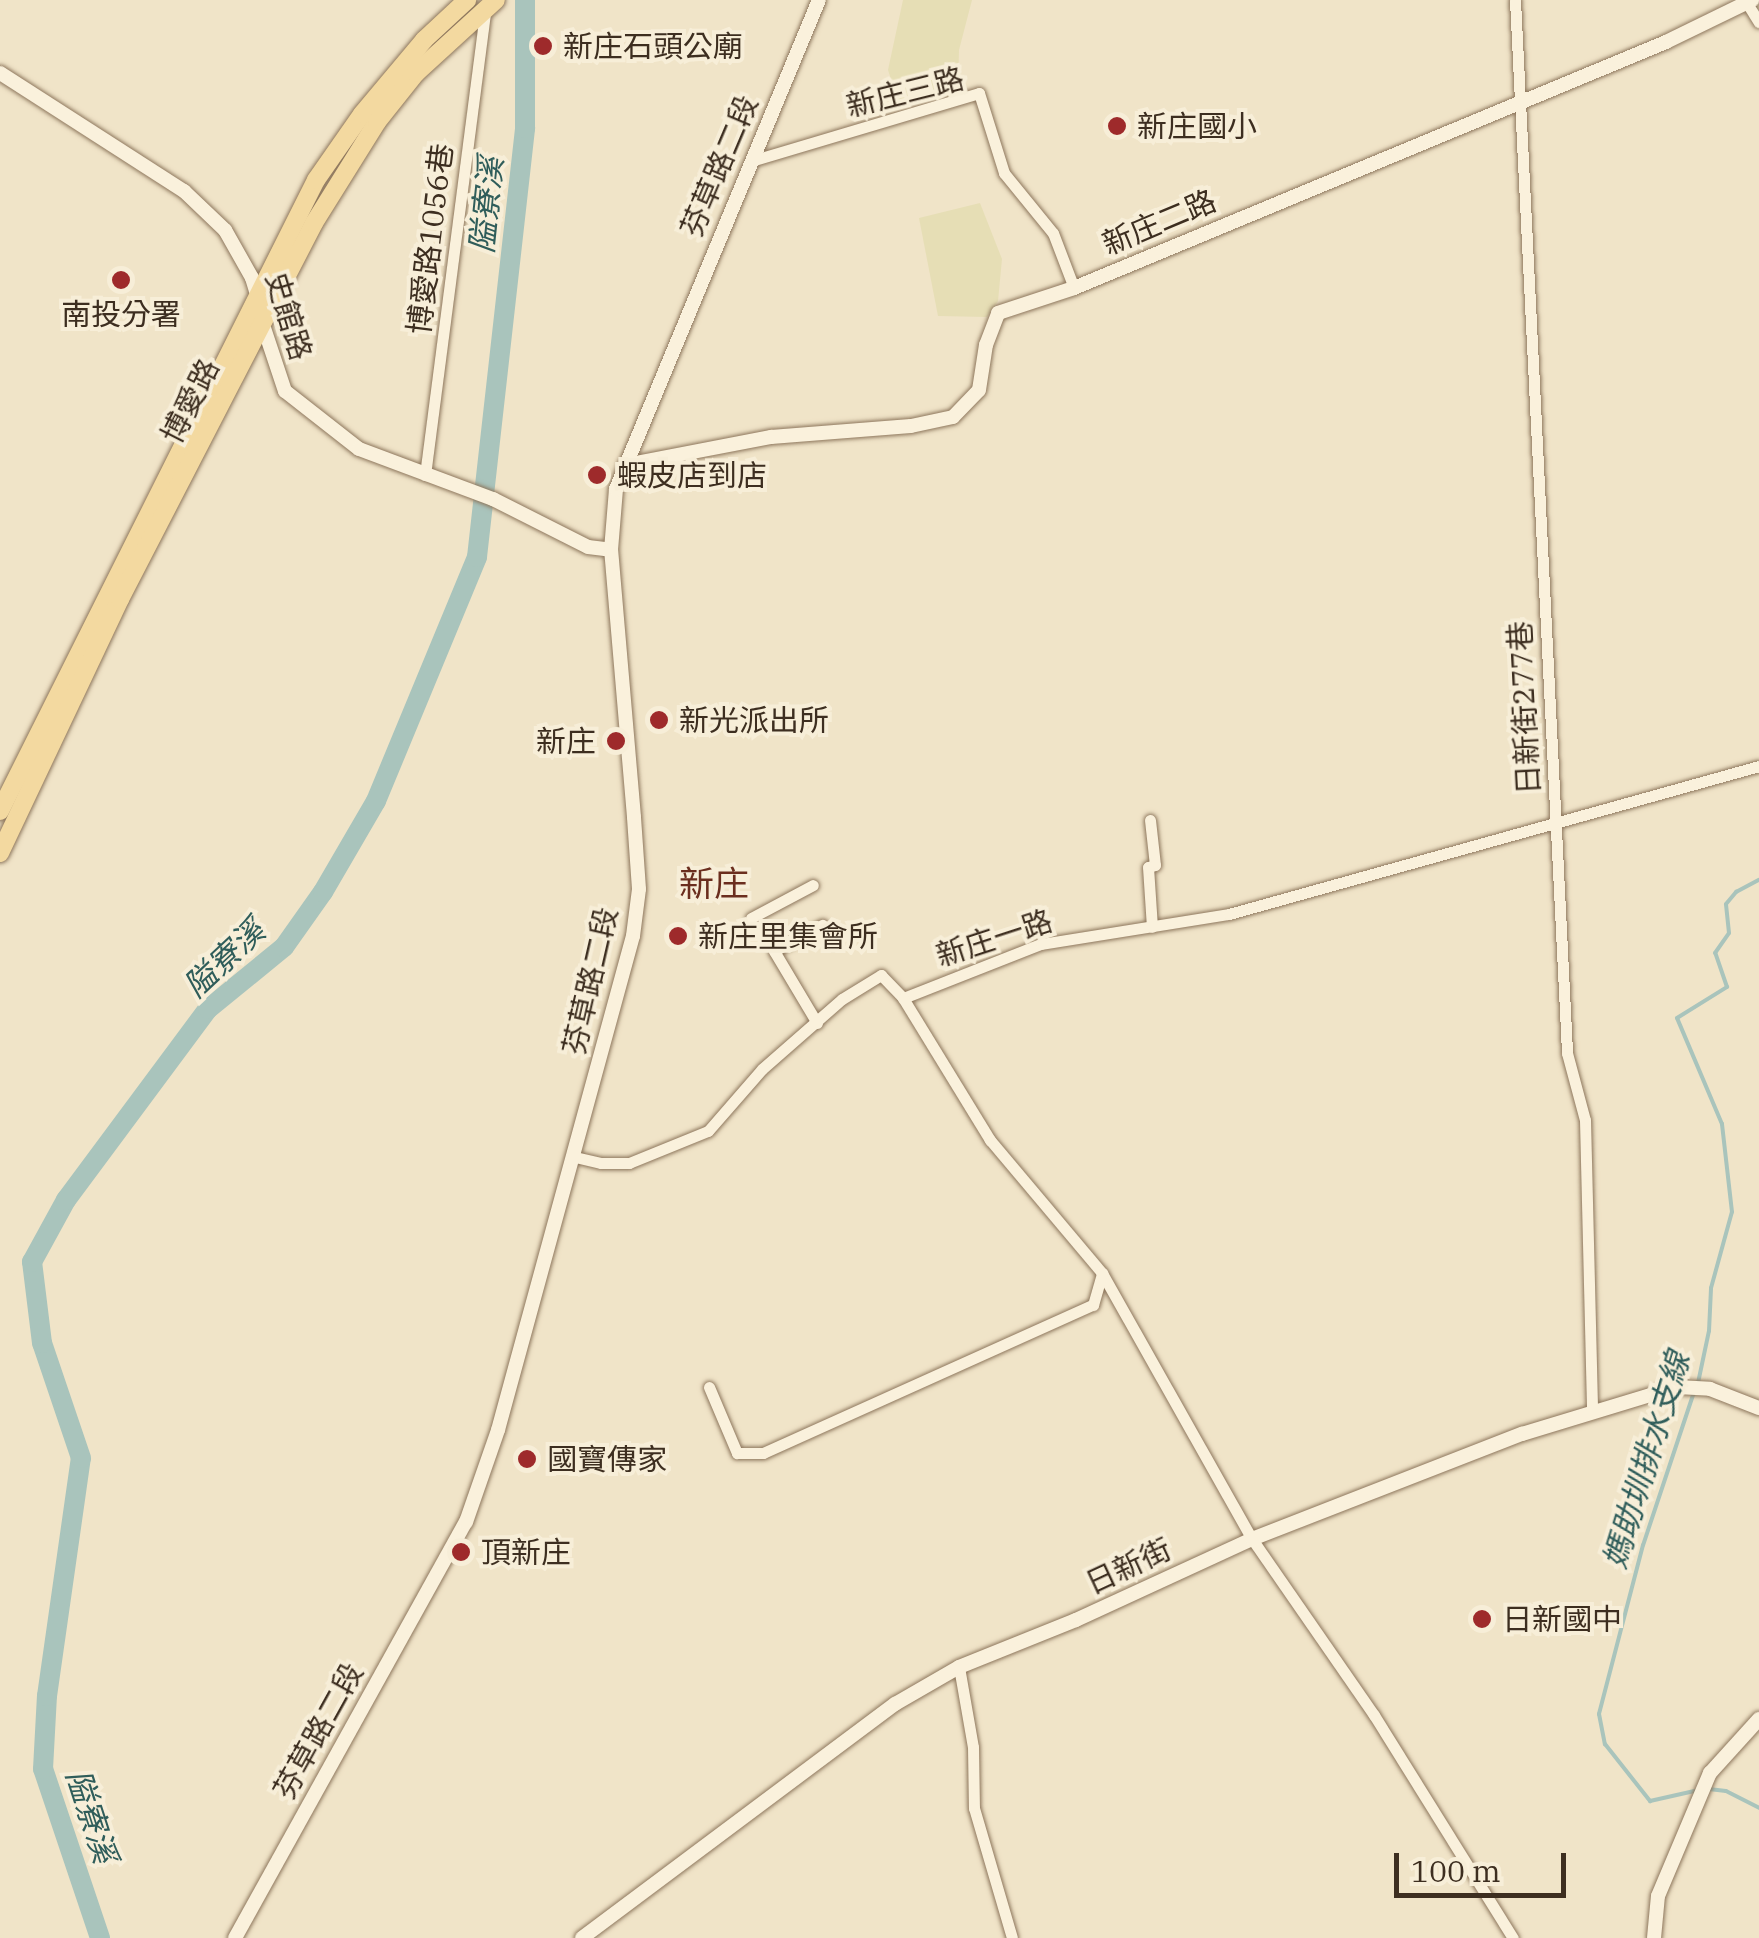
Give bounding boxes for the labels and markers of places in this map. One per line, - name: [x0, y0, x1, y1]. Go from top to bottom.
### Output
- place label: 新庄石頭公廟: [563, 28, 743, 64]
- marker: 新庄石頭公廟: [532, 35, 554, 57]
- place label: 新庄國小: [1137, 108, 1257, 144]
- marker: 新庄國小: [1106, 115, 1128, 137]
- marker: 南投分署: [110, 269, 132, 291]
- place label: 南投分署: [61, 296, 181, 332]
- place label: 蝦皮店到店: [617, 457, 767, 493]
- marker: 蝦皮店到店: [586, 464, 608, 486]
- place label: 新光派出所: [679, 702, 829, 738]
- marker: 新光派出所: [648, 709, 670, 731]
- place label: 新庄: [536, 723, 596, 759]
- marker: 新庄: [605, 730, 627, 752]
- place label: 新庄里集會所: [698, 918, 878, 954]
- marker: 新庄里集會所: [667, 925, 689, 947]
- place label: 國寶傳家: [547, 1441, 667, 1477]
- marker: 國寶傳家: [516, 1448, 538, 1470]
- place label: 頂新庄: [481, 1534, 571, 1570]
- marker: 頂新庄: [450, 1541, 472, 1563]
- place label: 日新國中: [1502, 1601, 1622, 1637]
- marker: 日新國中: [1471, 1608, 1493, 1630]

